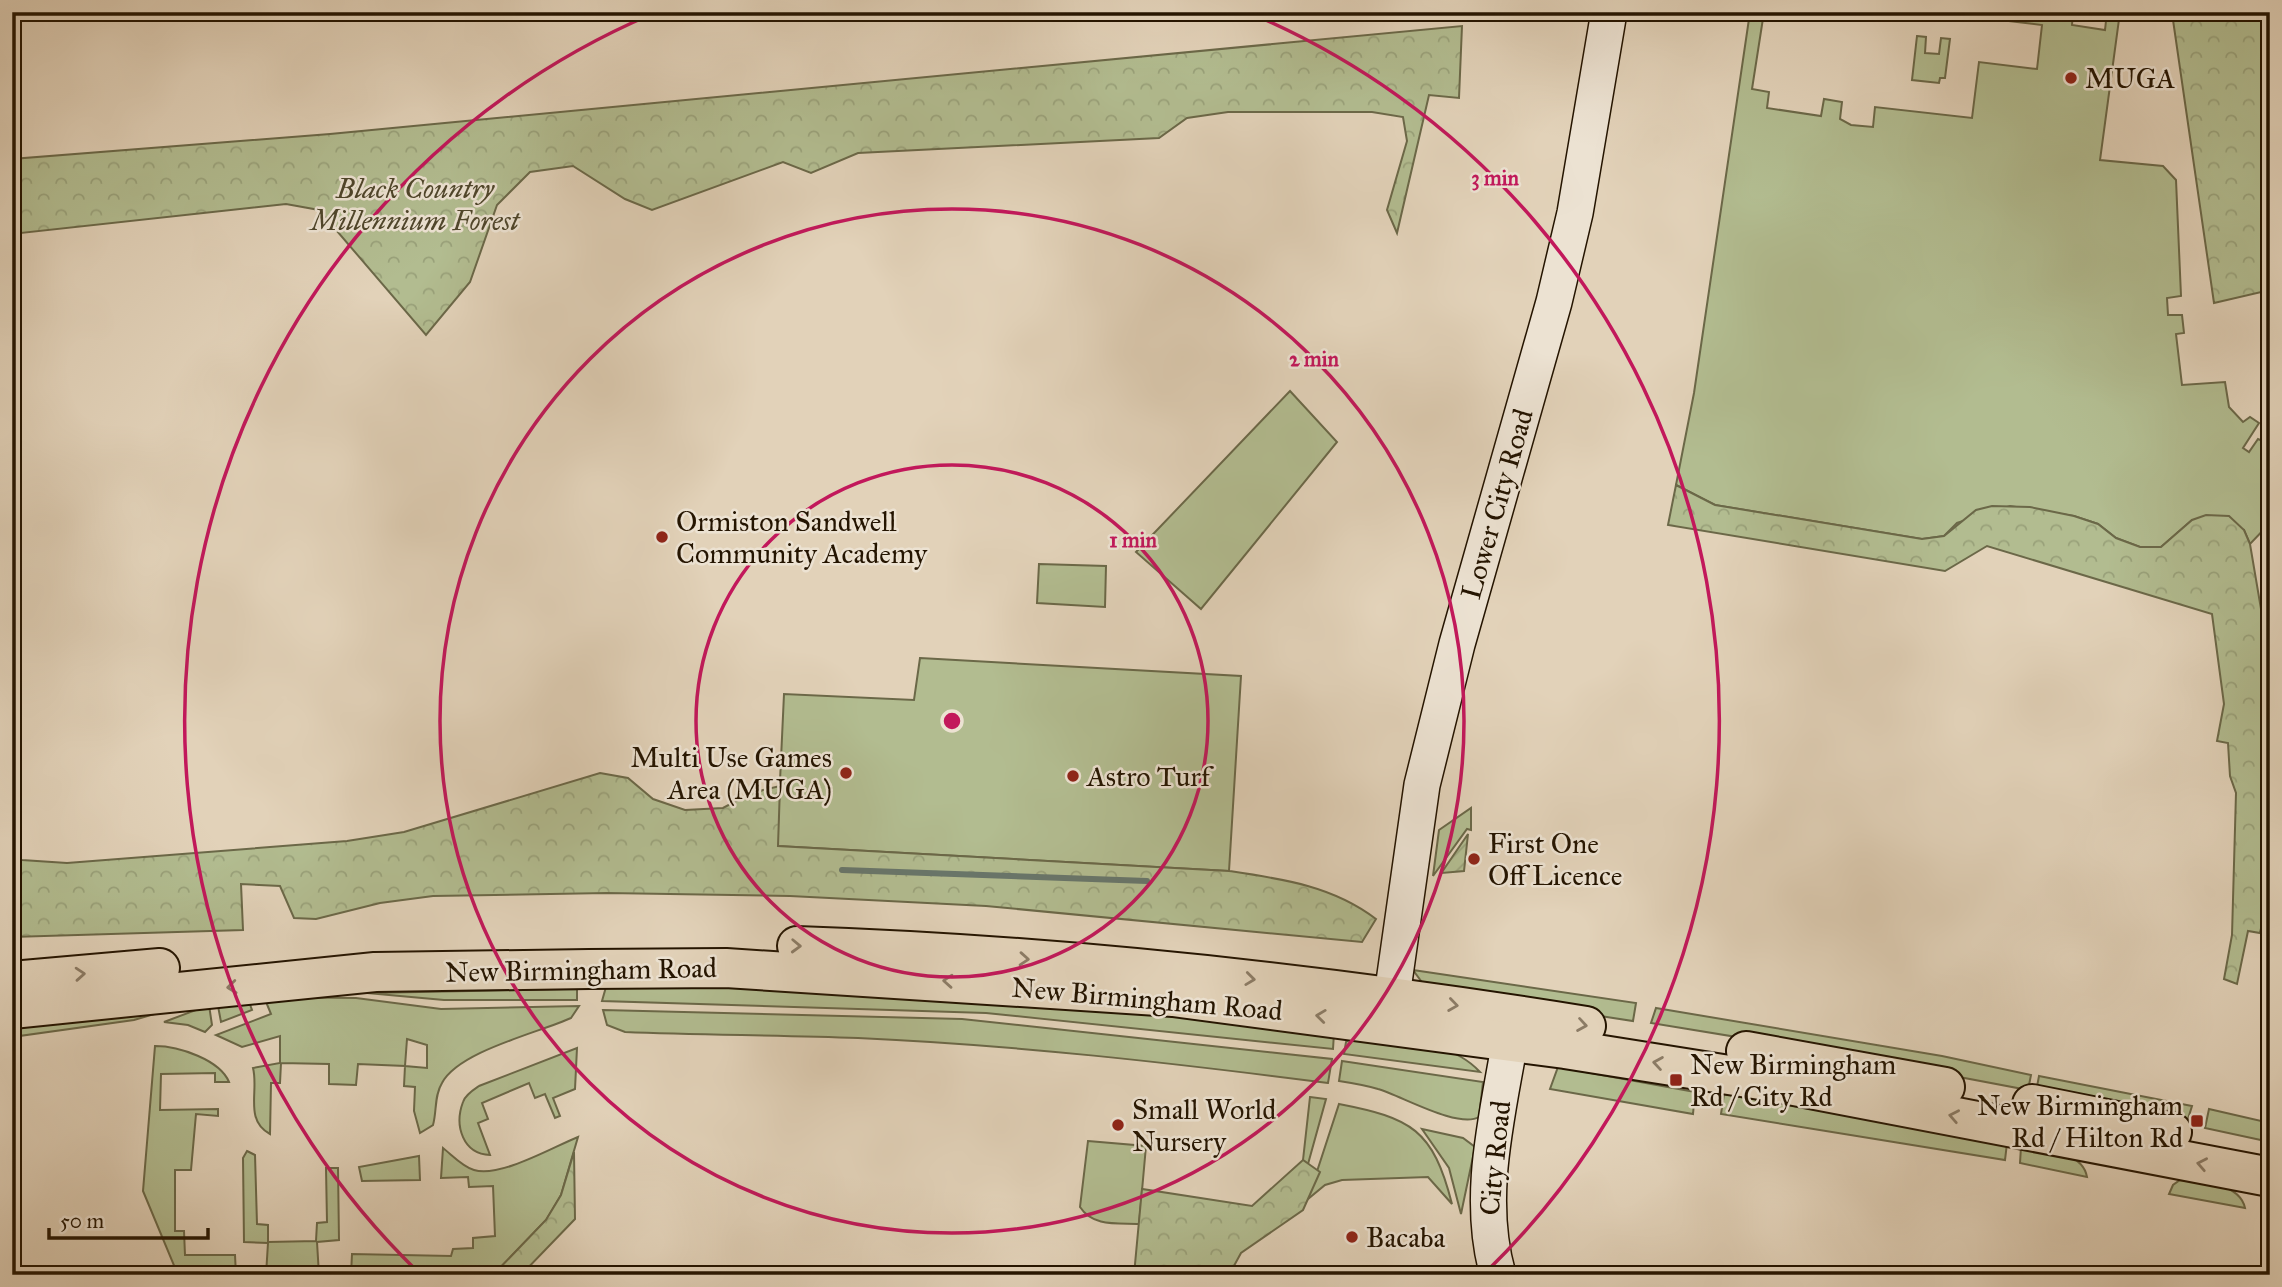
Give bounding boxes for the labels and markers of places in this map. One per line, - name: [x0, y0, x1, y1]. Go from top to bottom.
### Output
- place label: MUGA: [2085, 61, 2175, 96]
- marker: MUGA: [2063, 70, 2079, 86]
- place label: Ormiston Sandwell Community Academy: [676, 504, 928, 571]
- marker: Ormiston Sandwell Community Academy: [654, 529, 670, 545]
- centre of rings: [940, 709, 964, 733]
- place label: Multi Use Games Area (MUGA): [630, 740, 832, 807]
- place label: Astro Turf: [1086, 759, 1215, 794]
- marker: Multi Use Games Area (MUGA): [838, 765, 854, 781]
- marker: Astro Turf: [1065, 768, 1081, 784]
- place label: First One Off Licence: [1488, 826, 1622, 893]
- marker: First One Off Licence: [1466, 851, 1482, 867]
- place label: New Birmingham Rd / City Rd: [1690, 1047, 1896, 1114]
- marker: New Birmingham Rd / City Rd: [1668, 1072, 1684, 1088]
- place label: New Birmingham Rd / Hilton Rd: [1977, 1088, 2183, 1155]
- place label: Small World Nursery: [1132, 1092, 1276, 1159]
- marker: New Birmingham Rd / Hilton Rd: [2189, 1113, 2205, 1129]
- marker: Small World Nursery: [1110, 1117, 1126, 1133]
- place label: Bacaba: [1366, 1220, 1446, 1255]
- marker: Bacaba: [1344, 1229, 1360, 1245]

